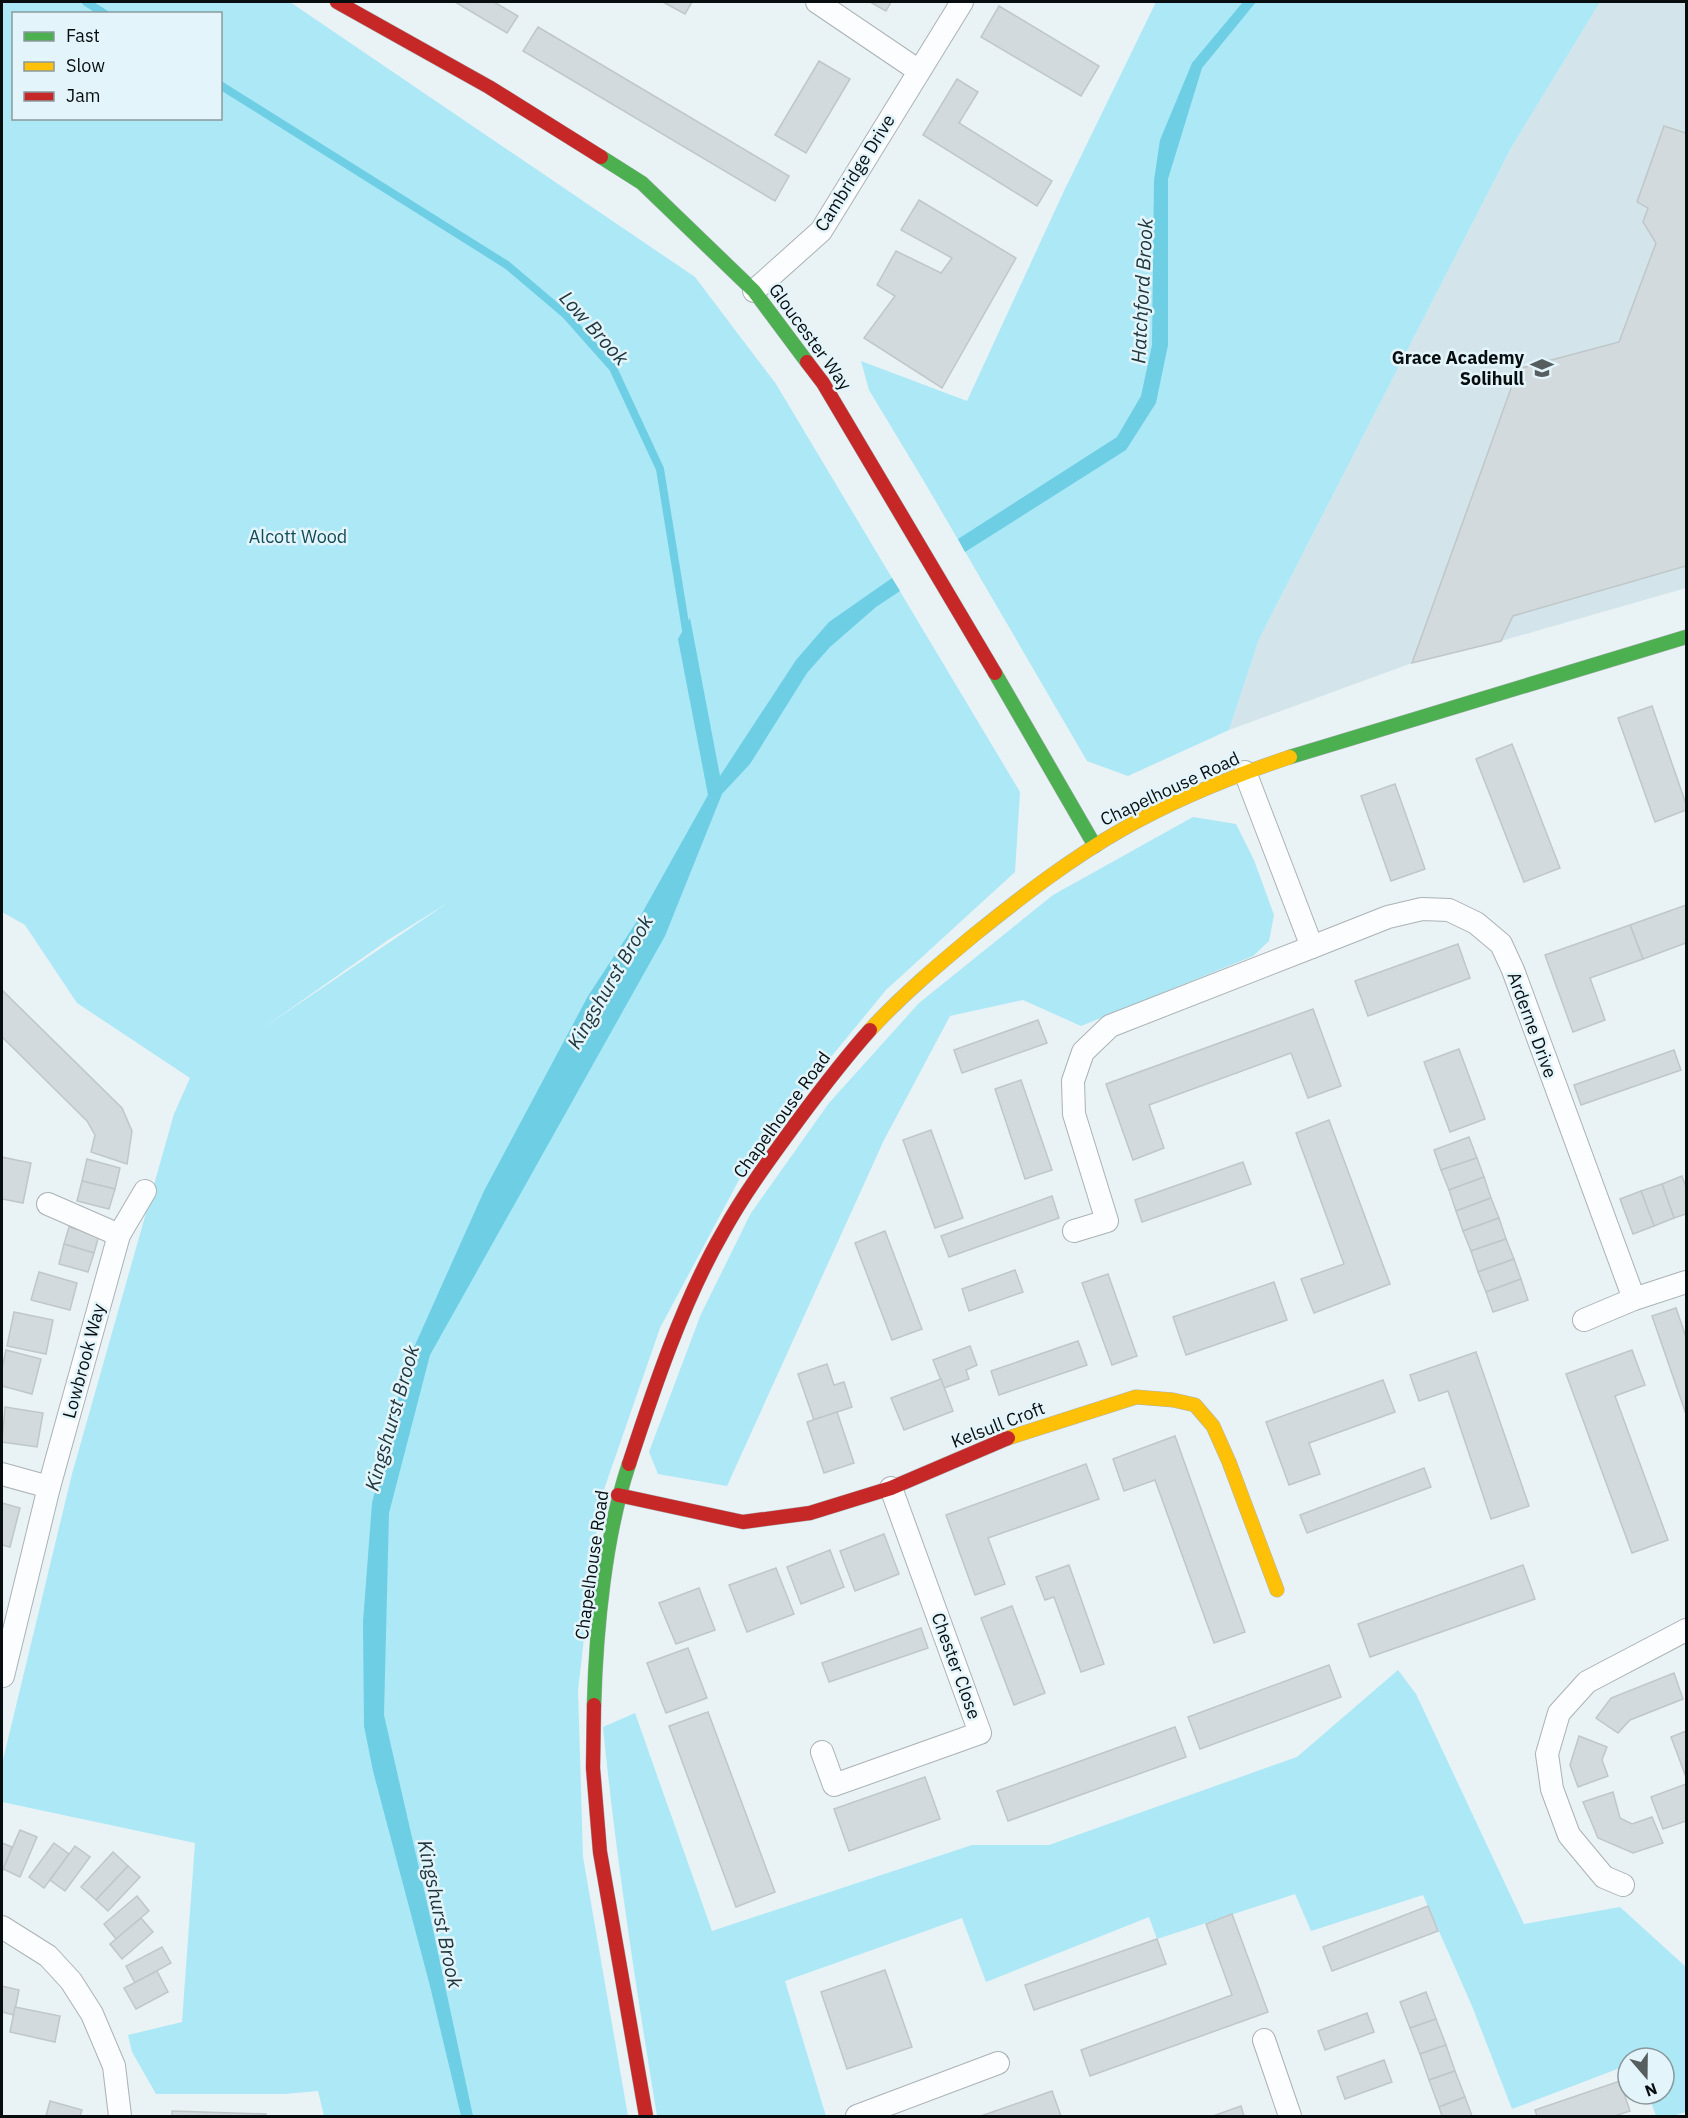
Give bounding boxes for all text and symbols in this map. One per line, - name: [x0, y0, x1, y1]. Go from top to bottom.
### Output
- legend: [12, 12, 222, 120]
- text: Fast: [66, 24, 100, 47]
- text: Slow: [66, 54, 105, 77]
- text: Jam: [66, 84, 101, 107]
- street label: Cambridge Drive: [809, 110, 900, 236]
- water label: Hatchford Brook: [1124, 217, 1159, 364]
- street label: Gloucester Way: [764, 279, 857, 395]
- water label: Low Brook: [554, 285, 635, 371]
- place label: Grace Academy Solihull: [1392, 346, 1525, 390]
- school or university icon: Grace Academy Solihull: [1529, 355, 1555, 381]
- park label: Alcott Wood: [249, 525, 347, 548]
- street label: Chapelhouse Road: [1096, 746, 1243, 831]
- water label: Kingshurst Brook: [560, 909, 659, 1054]
- street label: Arderne Drive: [1503, 969, 1562, 1081]
- street label: Chapelhouse Road: [728, 1047, 835, 1183]
- street label: Lowbrook Way: [57, 1301, 110, 1421]
- water label: Kingshurst Brook: [358, 1341, 425, 1494]
- street label: Kelsull Croft: [948, 1396, 1048, 1453]
- street label: Chapelhouse Road: [570, 1489, 613, 1641]
- street label: Chester Close: [927, 1609, 986, 1722]
- water label: Kingshurst Brook: [412, 1837, 469, 1991]
- north arrow: [1616, 2046, 1676, 2106]
- text: N: [1642, 2079, 1660, 2101]

